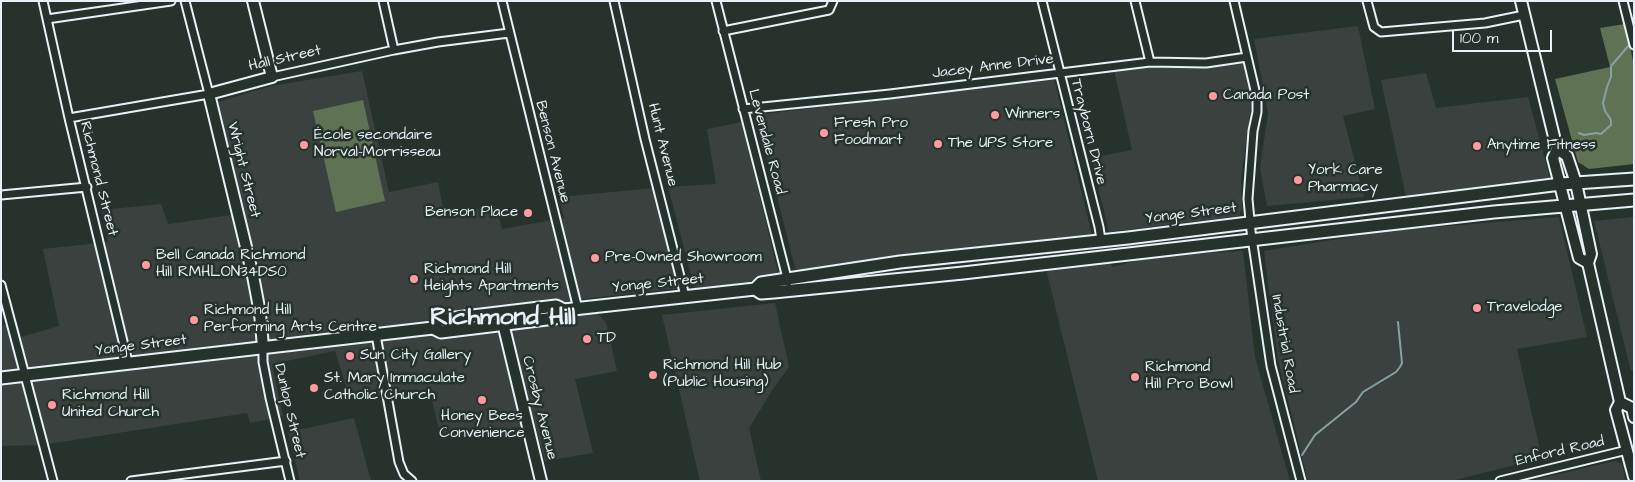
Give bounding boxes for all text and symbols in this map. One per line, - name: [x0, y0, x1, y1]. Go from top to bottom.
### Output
- scale bar: [1455, 20, 1555, 52]
- text: 100 m: [1460, 28, 1499, 49]
- street label: Hall Street: [247, 42, 323, 76]
- street label: Jacey Anne Drive: [931, 51, 1055, 83]
- street label: Trayborn Drive: [1066, 77, 1110, 187]
- street label: Levendale Road: [743, 87, 789, 197]
- place label: Canada Post: [1223, 87, 1309, 105]
- marker: Canada Post: [1207, 90, 1219, 102]
- street label: Benson Avenue: [531, 99, 573, 205]
- street label: Hunt Avenue: [643, 102, 681, 188]
- place label: Winners: [1005, 106, 1060, 124]
- marker: Winners: [989, 109, 1001, 121]
- place label: Fresh Pro Foodmart: [834, 115, 908, 150]
- street label: Richmond Street: [75, 120, 121, 238]
- street label: Wright Street: [222, 120, 264, 220]
- place label: École secondaire Norval-Morrisseau: [314, 127, 441, 162]
- marker: Fresh Pro Foodmart: [818, 127, 830, 139]
- place label: The UPS Store: [948, 135, 1053, 153]
- place label: Anytime Fitness: [1487, 137, 1596, 155]
- marker: The UPS Store: [932, 138, 944, 150]
- marker: École secondaire Norval-Morrisseau: [298, 139, 310, 151]
- marker: Anytime Fitness: [1471, 140, 1483, 152]
- place label: York Care Pharmacy: [1308, 162, 1383, 197]
- marker: York Care Pharmacy: [1292, 174, 1304, 186]
- street label: Yonge Street: [1144, 199, 1238, 229]
- place label: Benson Place: [425, 204, 518, 222]
- marker: Benson Place: [522, 207, 534, 219]
- place label: Bell Canada Richmond Hill RMHLON34DS0: [156, 247, 305, 282]
- place label: Pre-Owned Showroom: [605, 249, 762, 267]
- marker: Pre-Owned Showroom: [589, 252, 601, 264]
- marker: Bell Canada Richmond Hill RMHLON34DS0: [140, 259, 152, 271]
- place label: Richmond Hill Heights Apartments: [424, 261, 559, 296]
- street label: Yonge Street: [611, 270, 705, 298]
- marker: Richmond Hill Heights Apartments: [408, 273, 420, 285]
- street label: Industrial Road: [1266, 293, 1302, 395]
- place label: Travelodge: [1487, 299, 1562, 317]
- place label: Richmond Hill Performing Arts Centre: [204, 302, 377, 337]
- marker: Travelodge: [1471, 302, 1483, 314]
- district label: Richmond Hill: [430, 304, 576, 334]
- marker: Richmond Hill Performing Arts Centre: [188, 314, 200, 326]
- place label: TD: [597, 330, 616, 348]
- street label: Yonge Street: [94, 331, 188, 361]
- marker: TD: [581, 333, 593, 345]
- place label: Sun City Gallery: [360, 347, 471, 365]
- marker: Sun City Gallery: [344, 350, 356, 362]
- street label: Crosby Avenue: [517, 354, 561, 462]
- place label: Richmond Hill Hub (Public Housing): [663, 357, 781, 392]
- place label: Richmond Hill Pro Bowl: [1145, 359, 1233, 394]
- street label: Dunlop Street: [269, 362, 309, 460]
- marker: Richmond Hill Hub (Public Housing): [647, 369, 659, 381]
- place label: St. Mary Immaculate Catholic Church: [324, 370, 465, 405]
- marker: Richmond Hill Pro Bowl: [1129, 371, 1141, 383]
- marker: St. Mary Immaculate Catholic Church: [308, 382, 320, 394]
- place label: Richmond Hill United Church: [62, 387, 159, 422]
- marker: Honey Bees Convenience: [476, 394, 488, 406]
- marker: Richmond Hill United Church: [46, 399, 58, 411]
- place label: Honey Bees Convenience: [439, 408, 525, 443]
- street label: Enford Road: [1514, 433, 1606, 471]

